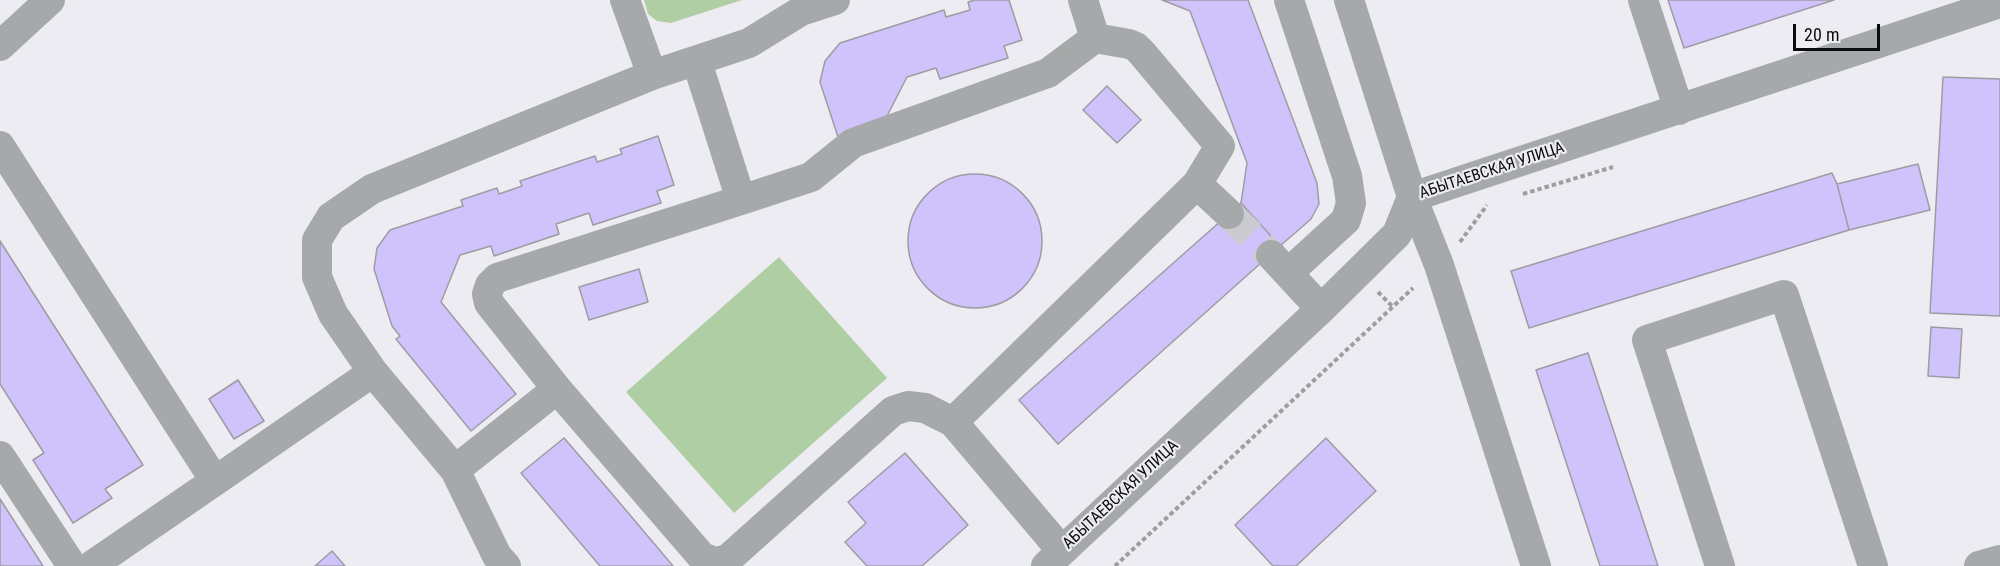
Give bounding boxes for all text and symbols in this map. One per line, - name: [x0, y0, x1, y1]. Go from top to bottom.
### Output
- scale bar: [1796, 12, 1883, 50]
- text: 20 m: [1804, 24, 1839, 45]
- street label: АБЫТАЕВСКАЯ УЛИЦА: [1417, 139, 1567, 203]
- street label: АБЫТАЕВСКАЯ УЛИЦА: [1059, 436, 1183, 554]

